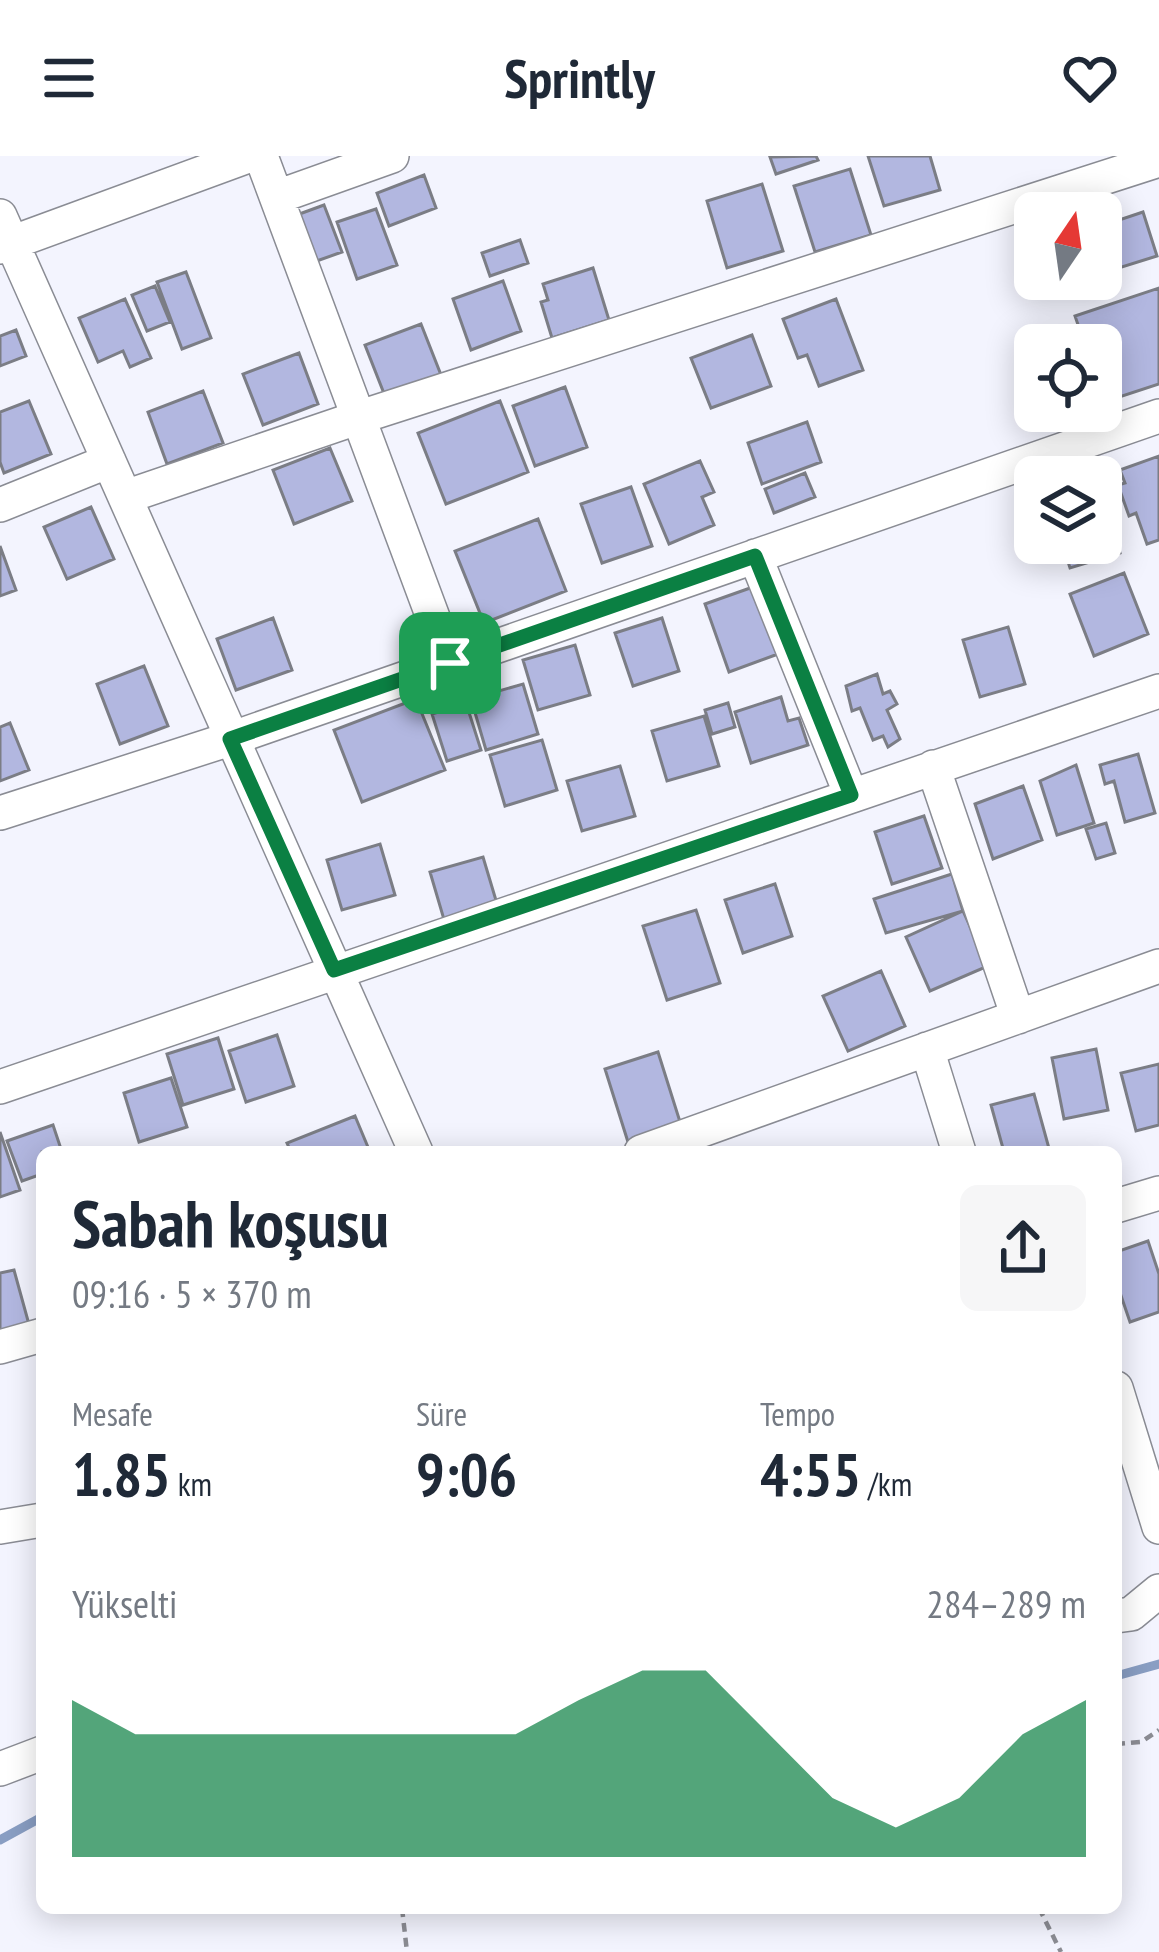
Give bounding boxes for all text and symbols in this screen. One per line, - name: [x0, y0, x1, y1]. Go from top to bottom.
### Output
- text: Sprintly: [504, 43, 655, 113]
- icon: menu: [36, 45, 102, 111]
- icon: heart: [1057, 45, 1123, 111]
- north arrow: [1014, 192, 1122, 300]
- map controls: [1014, 192, 1122, 564]
- button: locate: [1014, 324, 1122, 432]
- button: layers: [1014, 456, 1122, 564]
- pin: [399, 612, 501, 714]
- icon: arrive: [417, 630, 483, 696]
- text: Sabah koşusu: [72, 1180, 389, 1265]
- button: share: [960, 1185, 1086, 1311]
- text: 09:16 · 5 × 370 m: [72, 1268, 312, 1319]
- text: Mesafe: [72, 1392, 153, 1435]
- text: Süre: [416, 1392, 467, 1435]
- text: Tempo: [760, 1392, 835, 1435]
- text: 1.85: [72, 1435, 171, 1513]
- text: 9:06: [416, 1435, 517, 1513]
- text: 4:55: [760, 1435, 861, 1513]
- text: km: [171, 1462, 212, 1505]
- text: /km: [861, 1462, 912, 1505]
- text: Yükselti: [72, 1578, 177, 1629]
- text: 284–289 m: [926, 1578, 1086, 1629]

